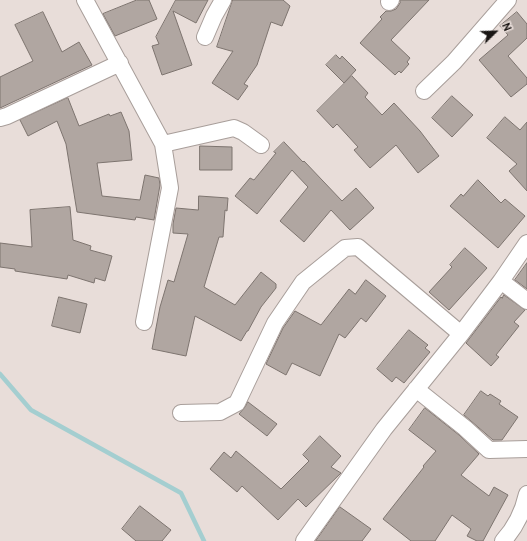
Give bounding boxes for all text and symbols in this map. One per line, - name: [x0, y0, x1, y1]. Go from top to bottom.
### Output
- north arrow: [475, 12, 515, 52]
- text: N: [498, 21, 514, 34]

